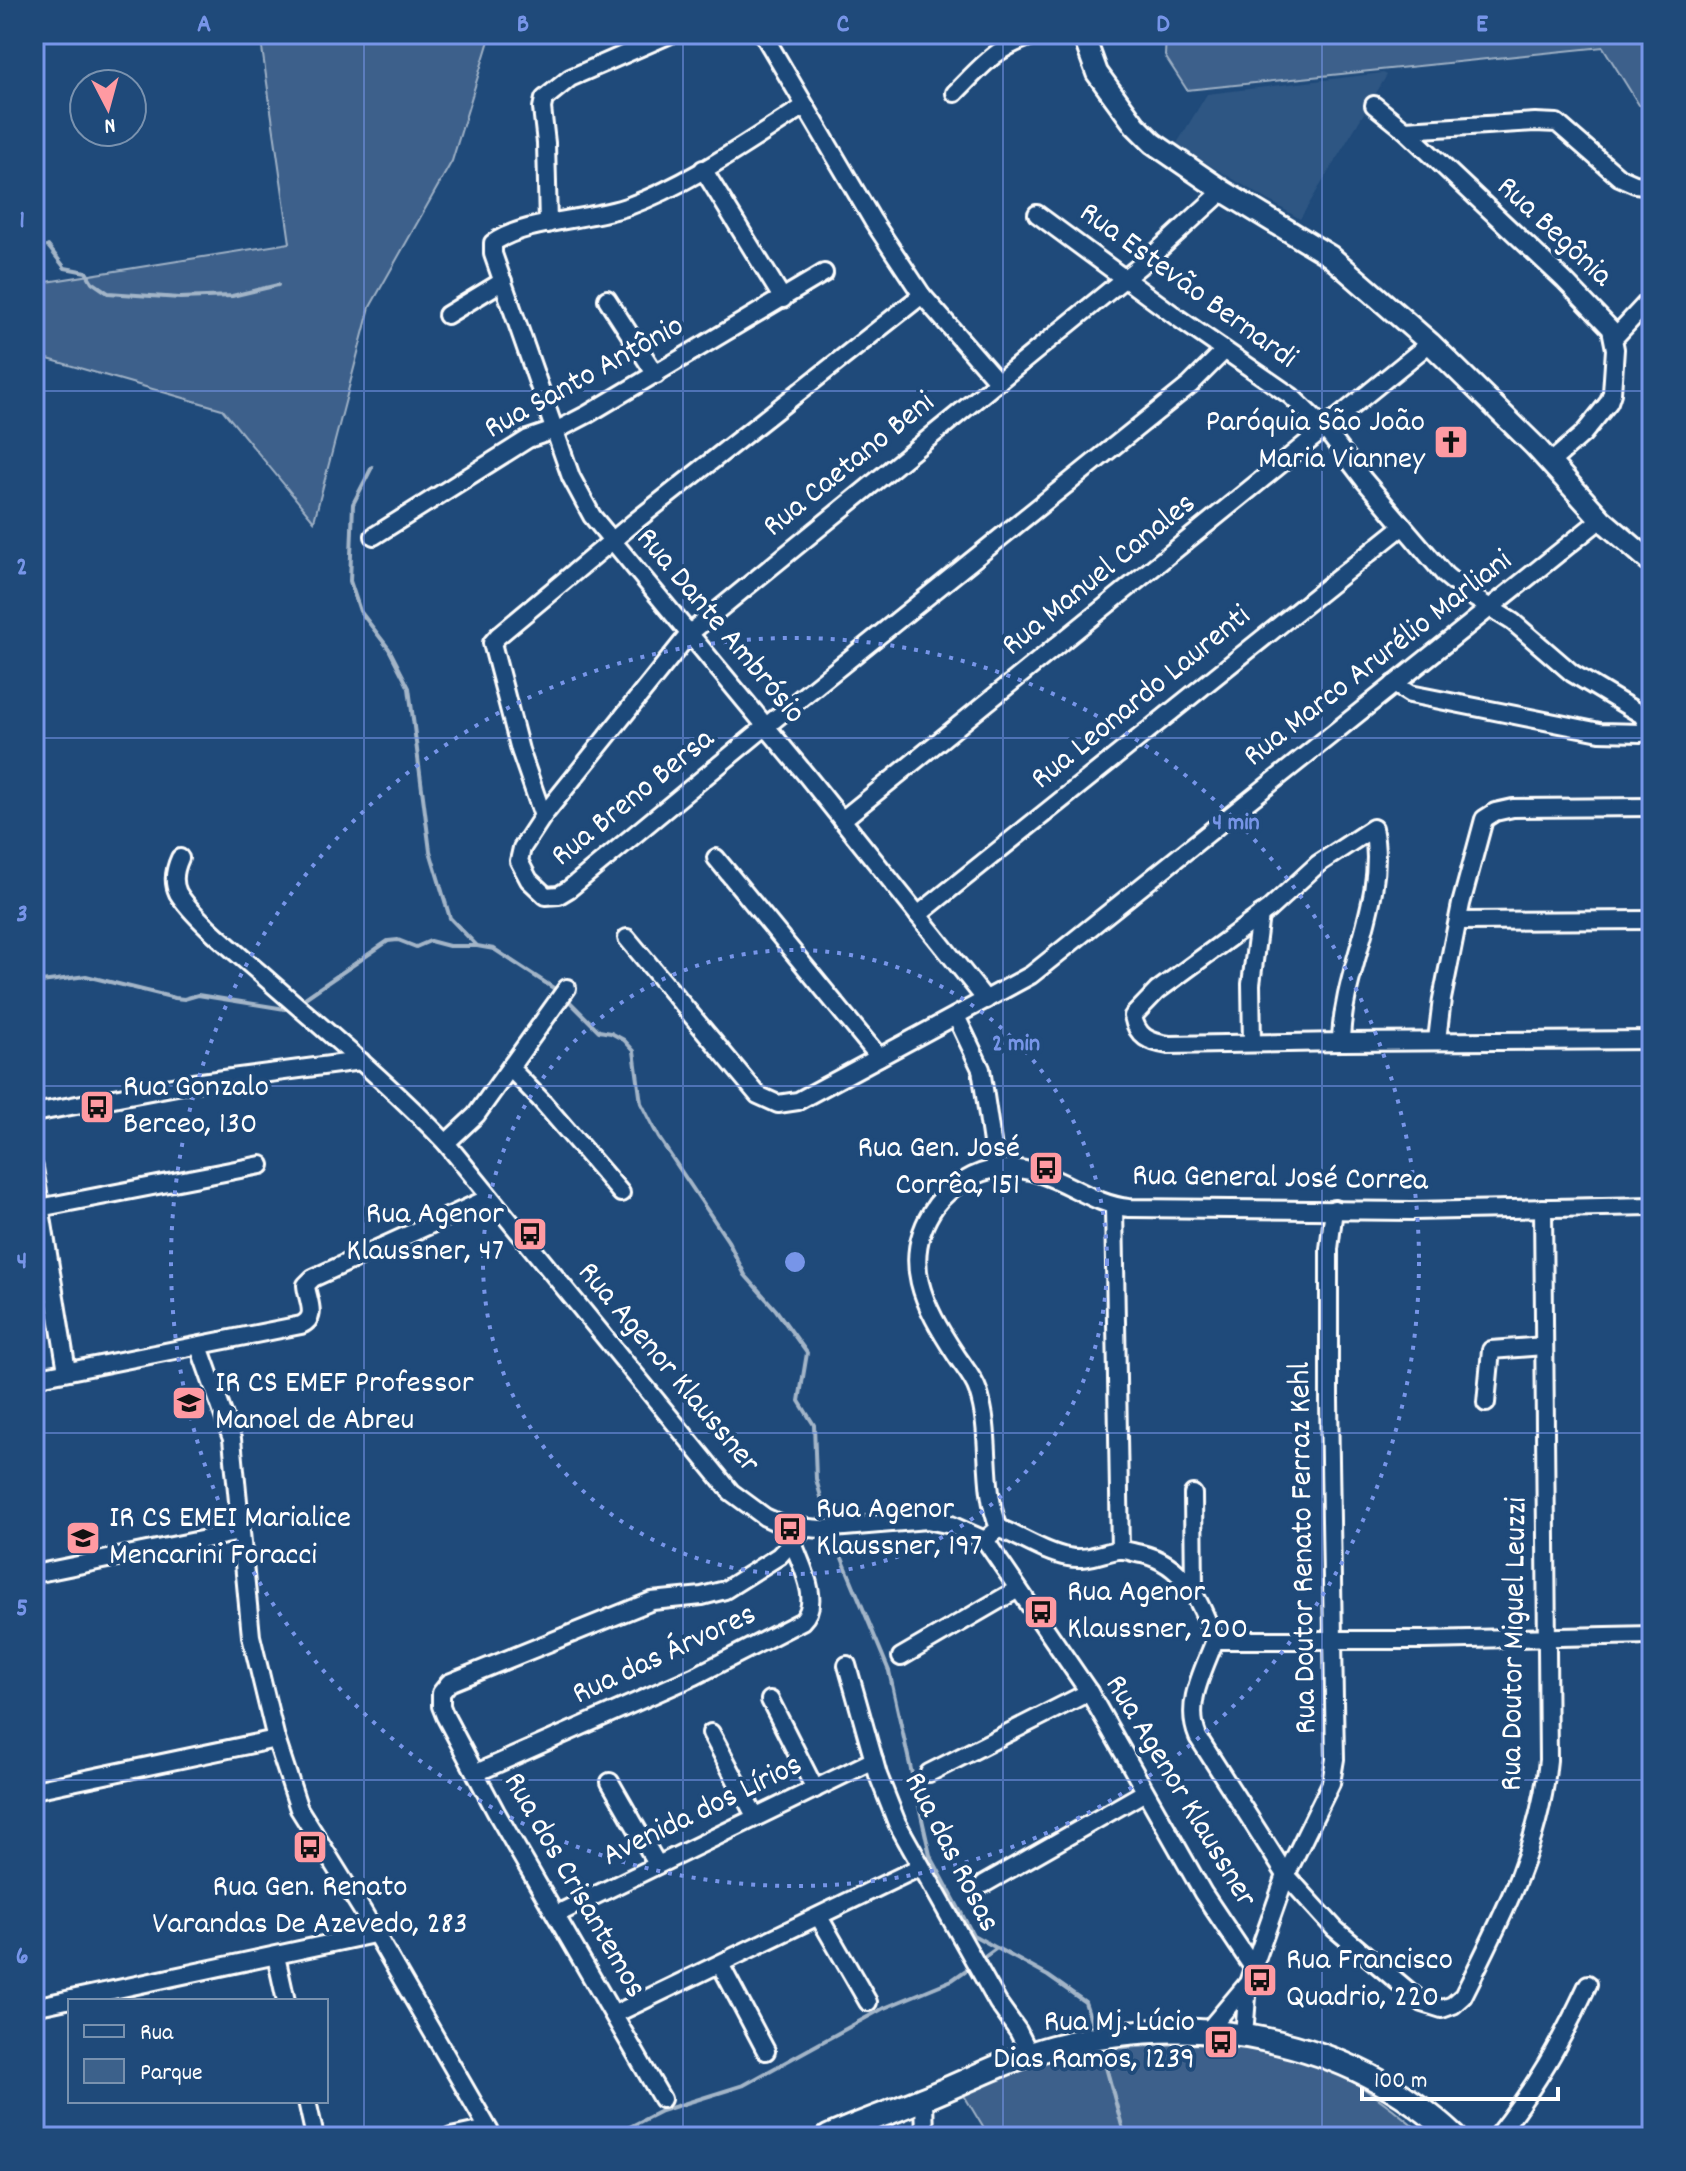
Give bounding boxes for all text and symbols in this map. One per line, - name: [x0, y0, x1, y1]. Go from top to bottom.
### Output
- text: A: [197, 7, 211, 44]
- text: B: [517, 7, 529, 44]
- text: C: [837, 7, 850, 44]
- text: D: [1156, 7, 1170, 44]
- text: E: [1476, 7, 1488, 44]
- north arrow: [68, 68, 148, 148]
- text: N: [103, 108, 117, 140]
- street label: Rua Begônia: [1484, 167, 1622, 300]
- street label: Rua Estevão Bernardi: [1068, 192, 1306, 382]
- text: 1: [19, 203, 25, 240]
- street label: Rua Santo Antônio: [477, 305, 693, 453]
- street label: Rua Caetano Beni: [754, 382, 946, 550]
- place label: Paróquia São João Maria Vianney: [1205, 401, 1426, 484]
- church icon: Paróquia São João Maria Vianney: [1432, 423, 1470, 461]
- street label: Rua Manuel Canales: [993, 483, 1207, 669]
- street label: Rua Dante Ambrósio: [623, 519, 815, 735]
- street label: Rua Marco Arurélio Marliani: [1235, 540, 1523, 780]
- text: 2: [16, 550, 28, 587]
- street label: Rua Leonardo Laurenti: [1022, 596, 1262, 802]
- street label: Rua Breno Bersa: [542, 718, 726, 879]
- text: 4 min: [1212, 807, 1260, 841]
- text: 3: [16, 897, 28, 934]
- text: 2 min: [992, 1028, 1040, 1062]
- place label: Rua Gonzalo Berceo, 130: [123, 1066, 269, 1149]
- bus stop icon: Rua Gonzalo Berceo, 130: [78, 1088, 116, 1126]
- place label: Rua Gen. José Corrêa, 151: [857, 1127, 1020, 1210]
- bus stop icon: Rua Gen. José Corrêa, 151: [1027, 1149, 1065, 1187]
- street label: Rua General José Correa: [1132, 1154, 1429, 1206]
- place label: Rua Agenor Klaussner, 47: [346, 1193, 504, 1276]
- bus stop icon: Rua Agenor Klaussner, 47: [511, 1215, 549, 1253]
- text: 4: [17, 1244, 27, 1281]
- centre of rings: [781, 1248, 809, 1276]
- street label: Rua Agenor Klaussner: [564, 1253, 770, 1485]
- street label: Rua Doutor Renato Ferraz Kehl: [1279, 1361, 1331, 1734]
- place label: IR CS EMEF Professor Manoel de Abreu: [215, 1362, 474, 1445]
- school or university icon: IR CS EMEF Professor Manoel de Abreu: [170, 1384, 208, 1422]
- place label: Rua Agenor Klaussner, 197: [816, 1488, 982, 1571]
- street label: Rua Doutor Miguel Leuzzi: [1490, 1496, 1542, 1791]
- place label: IR CS EMEI Marialice Mencarini Foracci: [109, 1497, 351, 1580]
- bus stop icon: Rua Agenor Klaussner, 197: [771, 1510, 809, 1548]
- school or university icon: IR CS EMEI Marialice Mencarini Foracci: [64, 1519, 102, 1557]
- place label: Rua Agenor Klaussner, 200: [1067, 1571, 1248, 1654]
- text: 5: [16, 1591, 28, 1628]
- street label: Rua das Árvores: [566, 1593, 764, 1719]
- bus stop icon: Rua Agenor Klaussner, 200: [1022, 1593, 1060, 1631]
- street label: Rua Agenor Klaussner: [1091, 1667, 1267, 1917]
- street label: Avenida dos Lírios: [595, 1744, 811, 1880]
- street label: Rua dos Crisantemos: [490, 1764, 656, 2008]
- street label: Rua das Rosas: [890, 1765, 1010, 1941]
- bus stop icon: Rua Gen. Renato Varandas De Azevedo, 283: [291, 1828, 329, 1866]
- place label: Rua Gen. Renato Varandas De Azevedo, 283: [152, 1866, 468, 1949]
- text: 6: [16, 1939, 28, 1976]
- place label: Rua Francisco Quadrio, 220: [1286, 1939, 1453, 2022]
- bus stop icon: Rua Francisco Quadrio, 220: [1241, 1961, 1279, 1999]
- legend: [68, 1999, 328, 2103]
- place label: Rua Mj. Lúcio Dias Ramos, 1239: [993, 2001, 1195, 2084]
- text: Rua: [140, 2017, 174, 2051]
- bus stop icon: Rua Mj. Lúcio Dias Ramos, 1239: [1202, 2023, 1240, 2061]
- scale bar: [1362, 2051, 1558, 2101]
- text: Parque: [140, 2057, 203, 2091]
- text: 100 m: [1374, 2065, 1427, 2099]

